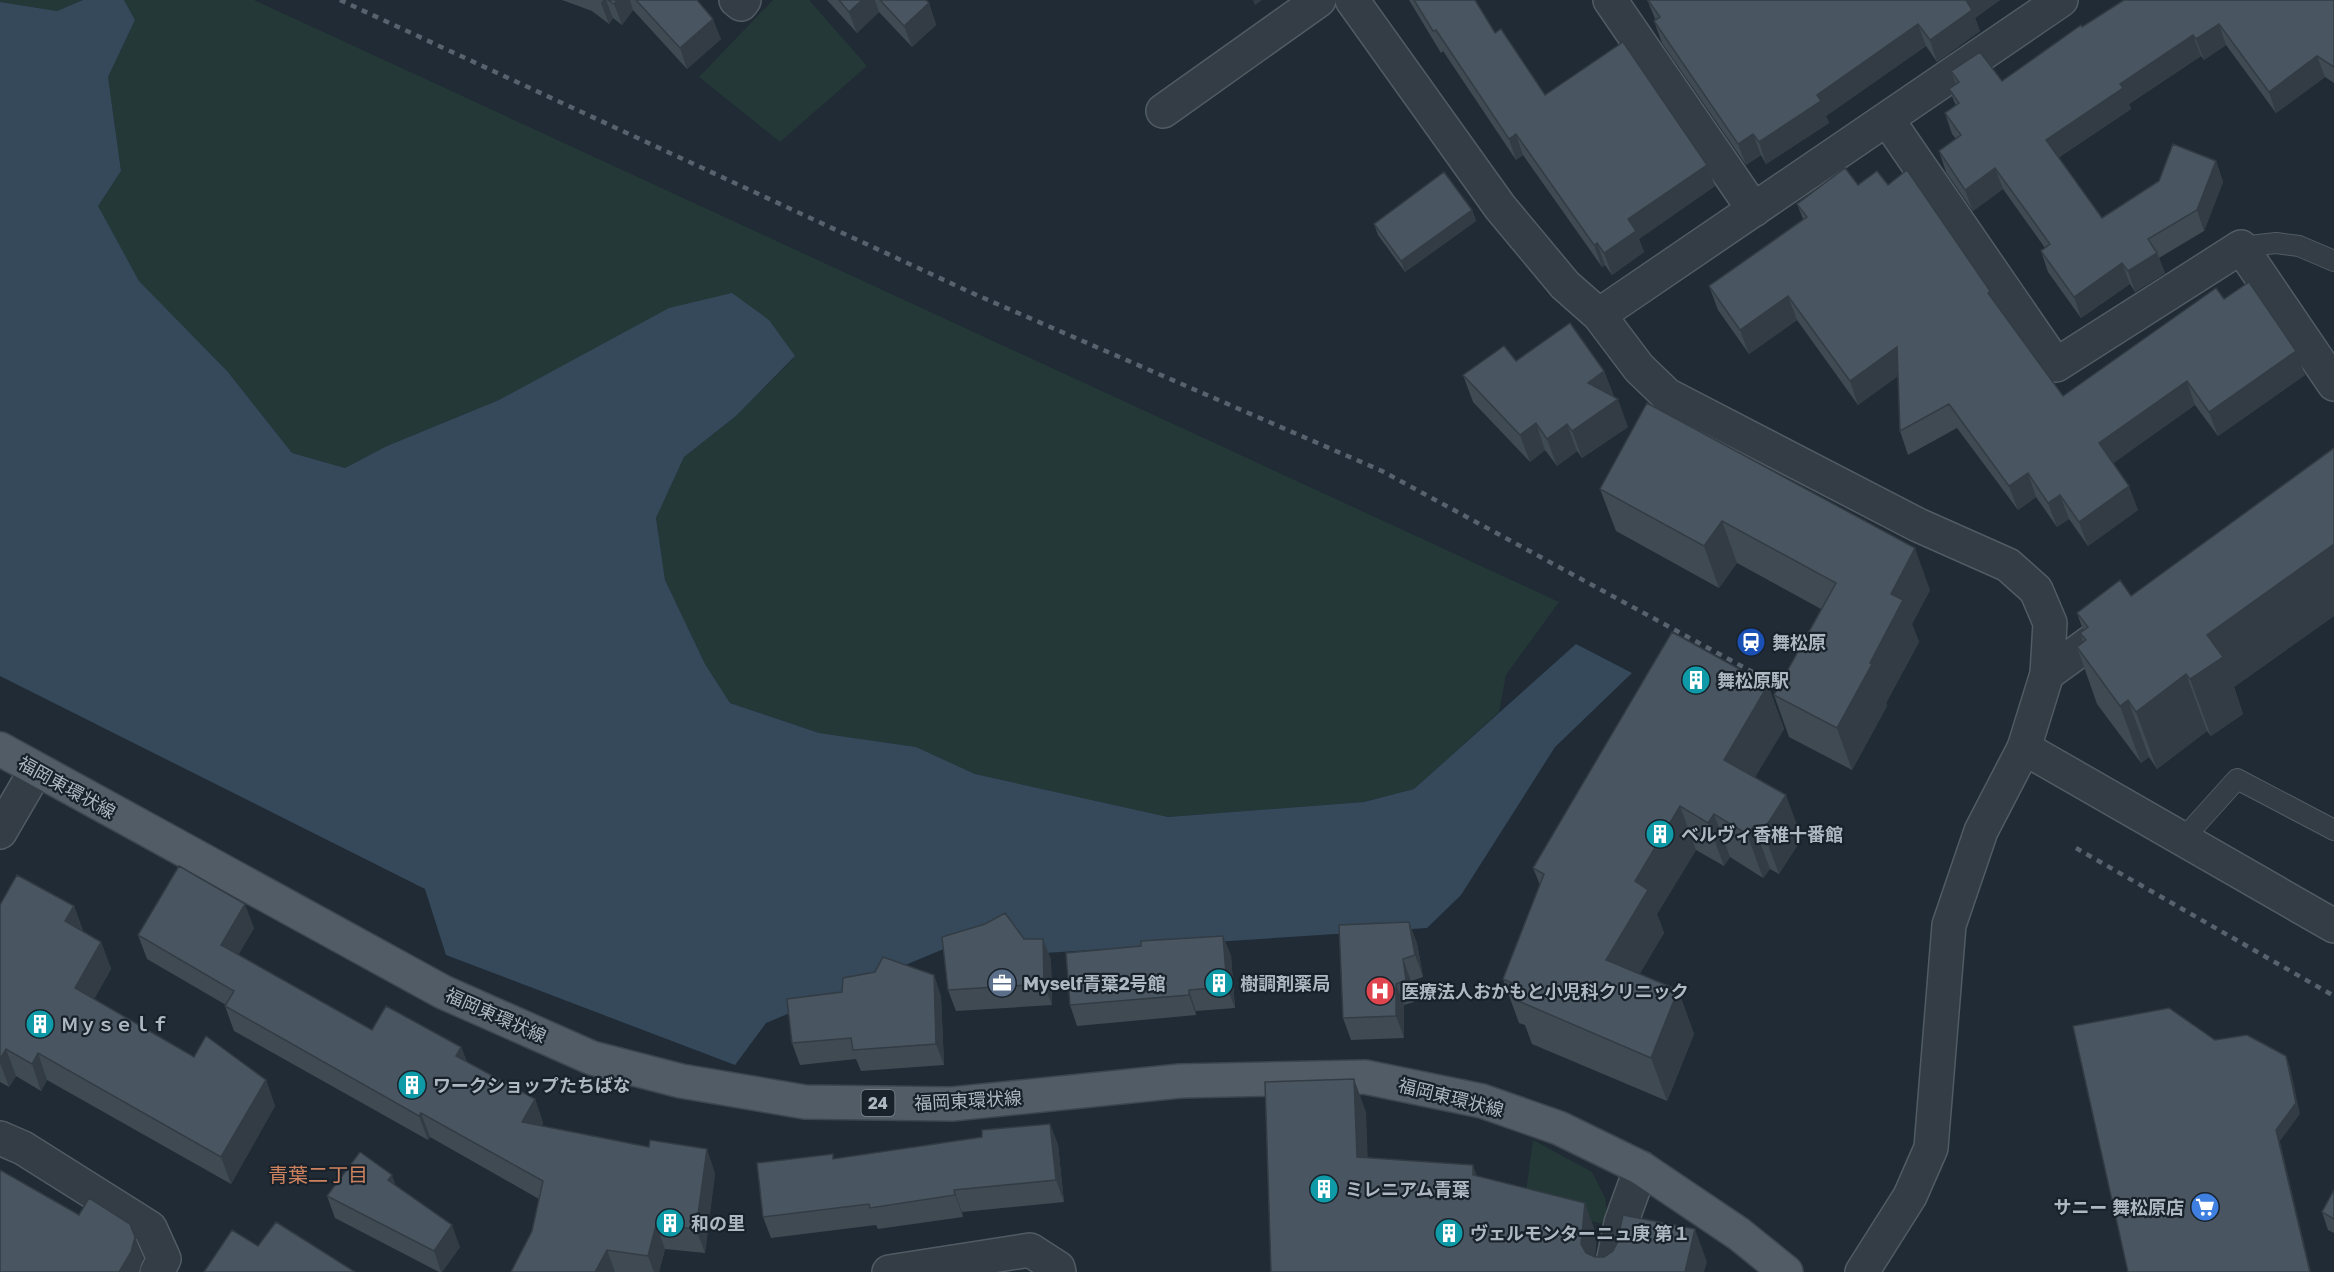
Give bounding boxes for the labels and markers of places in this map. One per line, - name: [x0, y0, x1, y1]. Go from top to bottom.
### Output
- station icon: 舞松原: [1735, 626, 1767, 658]
- place label: 舞松原: [1772, 631, 1826, 653]
- building icon: 舞松原駅: [1680, 664, 1712, 696]
- place label: 舞松原駅: [1717, 669, 1789, 691]
- building icon: ベルヴィ香椎十番館: [1644, 818, 1676, 850]
- place label: ベルヴィ香椎十番館: [1681, 823, 1843, 845]
- office icon: Myself青葉2号館: [986, 967, 1018, 999]
- building icon: 樹調剤薬局: [1203, 967, 1235, 999]
- place label: Myself青葉2号館: [1023, 972, 1166, 994]
- place label: 樹調剤薬局: [1240, 972, 1330, 994]
- hospital icon: 医療法人おかもと小児科クリニック: [1364, 975, 1396, 1007]
- place label: 医療法人おかもと小児科クリニック: [1401, 980, 1689, 1002]
- building icon: Ｍｙｓｅｌｆ: [24, 1008, 56, 1040]
- place label: Ｍｙｓｅｌｆ: [61, 1013, 169, 1036]
- building icon: ワークショップたちばな: [396, 1069, 428, 1101]
- place label: ワークショップたちばな: [433, 1074, 631, 1096]
- building icon: ミレニアム青葉: [1308, 1173, 1340, 1205]
- place label: ミレニアム青葉: [1345, 1178, 1470, 1200]
- supermarket icon: サニー 舞松原店: [2189, 1191, 2221, 1223]
- place label: サニー 舞松原店: [2054, 1196, 2184, 1218]
- building icon: 和の里: [654, 1207, 686, 1239]
- place label: 和の里: [691, 1212, 745, 1234]
- building icon: ヴェルモンターニュ庚 第１: [1433, 1217, 1465, 1249]
- place label: ヴェルモンターニュ庚 第１: [1470, 1222, 1691, 1244]

